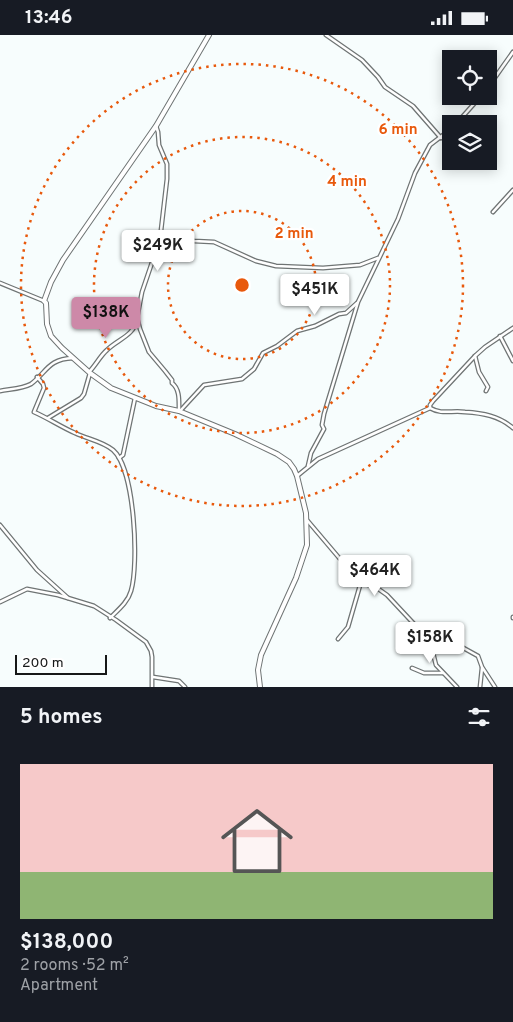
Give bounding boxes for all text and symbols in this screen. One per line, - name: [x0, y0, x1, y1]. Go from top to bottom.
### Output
- text: 13:46: [25, 6, 73, 30]
- map controls: [442, 50, 497, 170]
- button: locate: [442, 50, 497, 105]
- button: layers: [442, 115, 497, 170]
- text: 6 min: [378, 121, 418, 140]
- text: 4 min: [327, 173, 367, 192]
- text: 2 min: [274, 225, 314, 244]
- pin: $249K: [123, 229, 193, 272]
- text: $249K: [133, 236, 183, 256]
- pin: $451K: [280, 273, 350, 316]
- centre of rings: [233, 276, 251, 294]
- text: $451K: [291, 280, 339, 300]
- pin: $138K: [71, 297, 141, 339]
- text: $138K: [83, 303, 129, 323]
- pin: $464K: [340, 555, 410, 597]
- text: $464K: [349, 561, 401, 581]
- pin: $158K: [395, 621, 465, 664]
- text: $158K: [406, 628, 454, 648]
- scale bar: [15, 652, 108, 675]
- text: 200 m: [22, 655, 64, 672]
- icon: filters: [465, 703, 493, 731]
- text: 5 homes: [20, 704, 103, 731]
- icon: home: [212, 796, 302, 886]
- text: $138,000: [20, 929, 113, 956]
- text: 2 rooms · 52 m²: [20, 956, 129, 976]
- text: Apartment: [20, 976, 98, 996]

